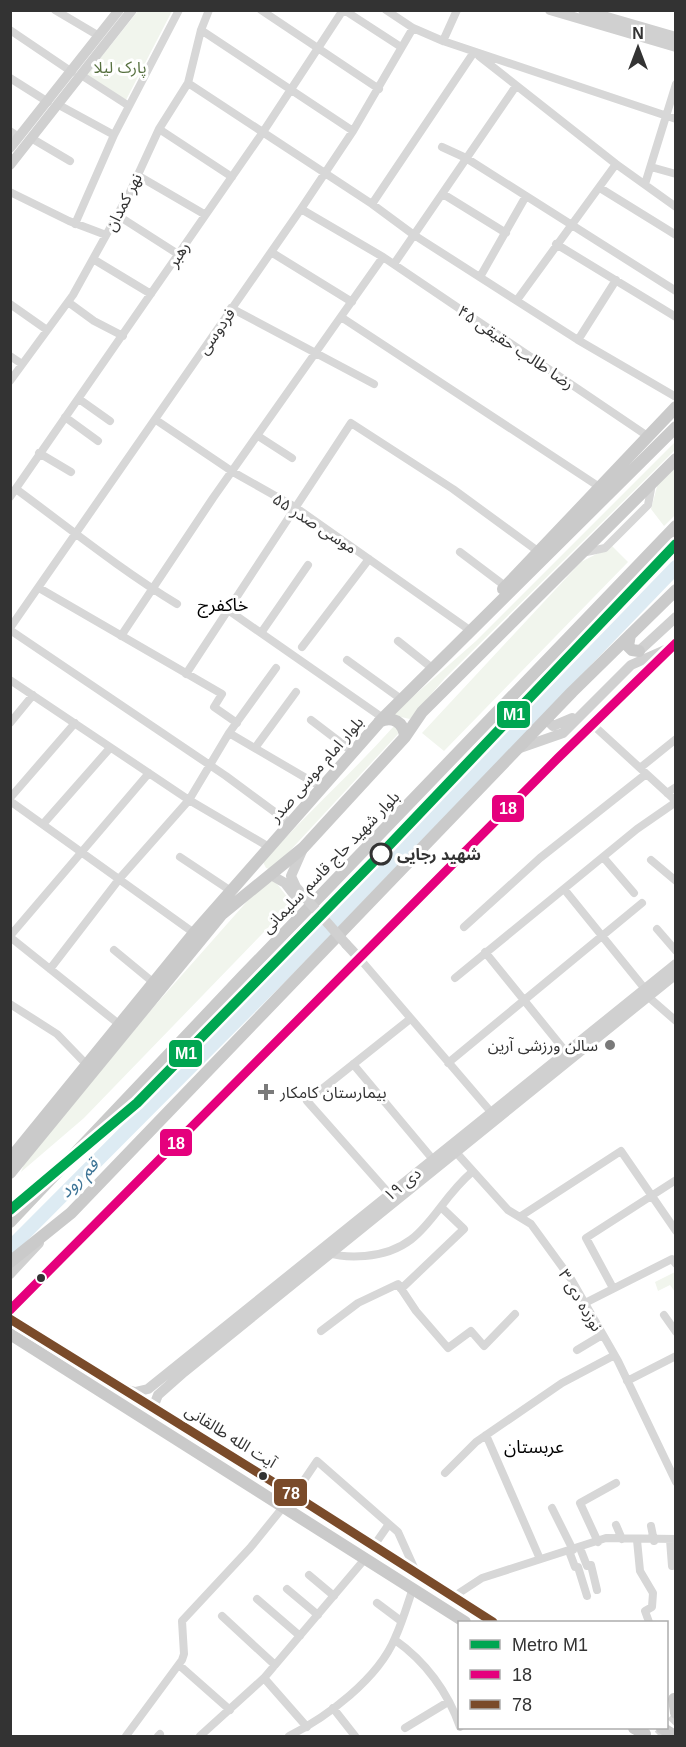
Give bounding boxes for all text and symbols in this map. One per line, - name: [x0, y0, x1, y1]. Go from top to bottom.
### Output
- north arrow: [608, 18, 668, 78]
- text: N: [632, 25, 644, 42]
- park label: پارک لیلا: [94, 59, 146, 78]
- street label: نهر کمدان: [102, 171, 146, 234]
- street label: رهبر: [164, 239, 194, 271]
- street label: ۴۵ رضا طالب حقیقی: [454, 302, 577, 393]
- street label: فردوسی: [194, 305, 239, 358]
- street label: موسی صدر ۵۵: [269, 490, 360, 558]
- district label: خاکفرج: [198, 595, 248, 618]
- line badge: M1: [496, 700, 531, 729]
- text: M1: [503, 706, 525, 723]
- street label: بلوار امام موسی صدر: [266, 713, 370, 829]
- street label: بلوار شهید حاج قاسم سلیمانی: [258, 788, 405, 939]
- line badge: 18: [491, 794, 525, 823]
- text: 18: [499, 800, 517, 817]
- marker: شهید رجایی: [370, 843, 392, 865]
- place label: شهید رجایی: [397, 846, 481, 864]
- place label: سالن ورزشی آرین: [488, 1037, 598, 1055]
- marker: سالن ورزشی آرین: [603, 1038, 617, 1052]
- line badge: M1: [168, 1039, 203, 1068]
- text: M1: [175, 1045, 197, 1062]
- marker: بیمارستان کامکار: [257, 1083, 275, 1101]
- place label: بیمارستان کامکار: [279, 1084, 386, 1102]
- line badge: 18: [159, 1128, 193, 1157]
- text: 18: [167, 1135, 185, 1152]
- water label: قم رود: [56, 1154, 106, 1204]
- street label: ۱۹ دی: [380, 1164, 425, 1205]
- street label: نوزده دی ۳: [555, 1266, 606, 1335]
- unlabelled marker: [35, 1272, 47, 1284]
- street label: آیت الله طالقانی: [182, 1402, 280, 1473]
- district label: عربستان: [504, 1437, 564, 1458]
- unlabelled marker: [257, 1470, 269, 1482]
- line badge: 78: [273, 1478, 308, 1507]
- text: 78: [282, 1485, 300, 1502]
- legend: [458, 1621, 668, 1729]
- text: Metro M1: [512, 1635, 588, 1655]
- text: 18: [512, 1665, 532, 1685]
- text: 78: [512, 1695, 532, 1715]

